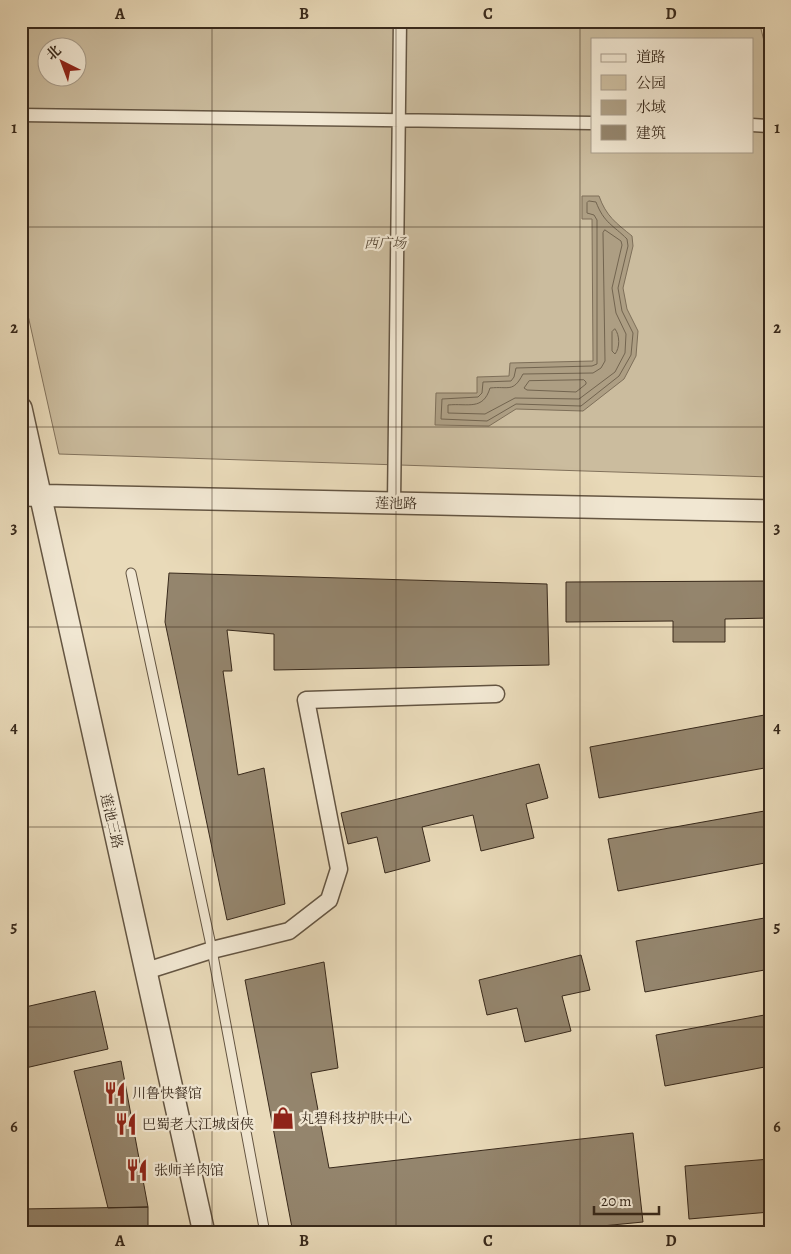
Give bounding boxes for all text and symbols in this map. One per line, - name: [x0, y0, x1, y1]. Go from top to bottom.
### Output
- text: A: [114, 3, 126, 25]
- text: B: [299, 3, 309, 25]
- text: C: [483, 3, 493, 25]
- text: D: [665, 3, 677, 25]
- north arrow: [38, 38, 88, 88]
- legend: [591, 38, 754, 152]
- text: 北: [42, 41, 65, 64]
- text: 道路: [636, 47, 666, 67]
- text: 公园: [636, 73, 666, 93]
- text: 水域: [636, 97, 666, 117]
- text: 1: [11, 117, 17, 139]
- text: 1: [774, 117, 780, 139]
- text: 建筑: [636, 123, 666, 143]
- park label: 西广场: [364, 234, 407, 253]
- text: 2: [10, 317, 18, 339]
- text: 2: [773, 317, 781, 339]
- street label: 莲池路: [375, 494, 417, 513]
- text: 3: [11, 517, 18, 539]
- text: 3: [774, 517, 781, 539]
- text: 4: [10, 717, 18, 739]
- text: 4: [773, 717, 781, 739]
- street label: 莲池三路: [96, 792, 127, 851]
- text: 5: [11, 916, 18, 938]
- text: 5: [774, 916, 781, 938]
- restaurant icon: 川鲁快餐馆: [102, 1080, 128, 1106]
- place label: 川鲁快餐馆: [132, 1084, 202, 1103]
- shop icon: 丸碧科技护肤中心: [270, 1105, 296, 1131]
- place label: 丸碧科技护肤中心: [300, 1109, 412, 1128]
- restaurant icon: 巴蜀老大江城卤侠: [113, 1111, 139, 1137]
- place label: 巴蜀老大江城卤侠: [142, 1115, 254, 1134]
- text: 6: [10, 1116, 18, 1138]
- text: 6: [773, 1116, 781, 1138]
- restaurant icon: 张师羊肉馆: [124, 1157, 150, 1183]
- place label: 张师羊肉馆: [154, 1161, 224, 1180]
- scale bar: [594, 1184, 658, 1216]
- text: 20 m: [601, 1191, 632, 1211]
- text: A: [114, 1230, 126, 1252]
- text: B: [299, 1230, 309, 1252]
- text: C: [483, 1230, 493, 1252]
- text: D: [665, 1230, 677, 1252]

